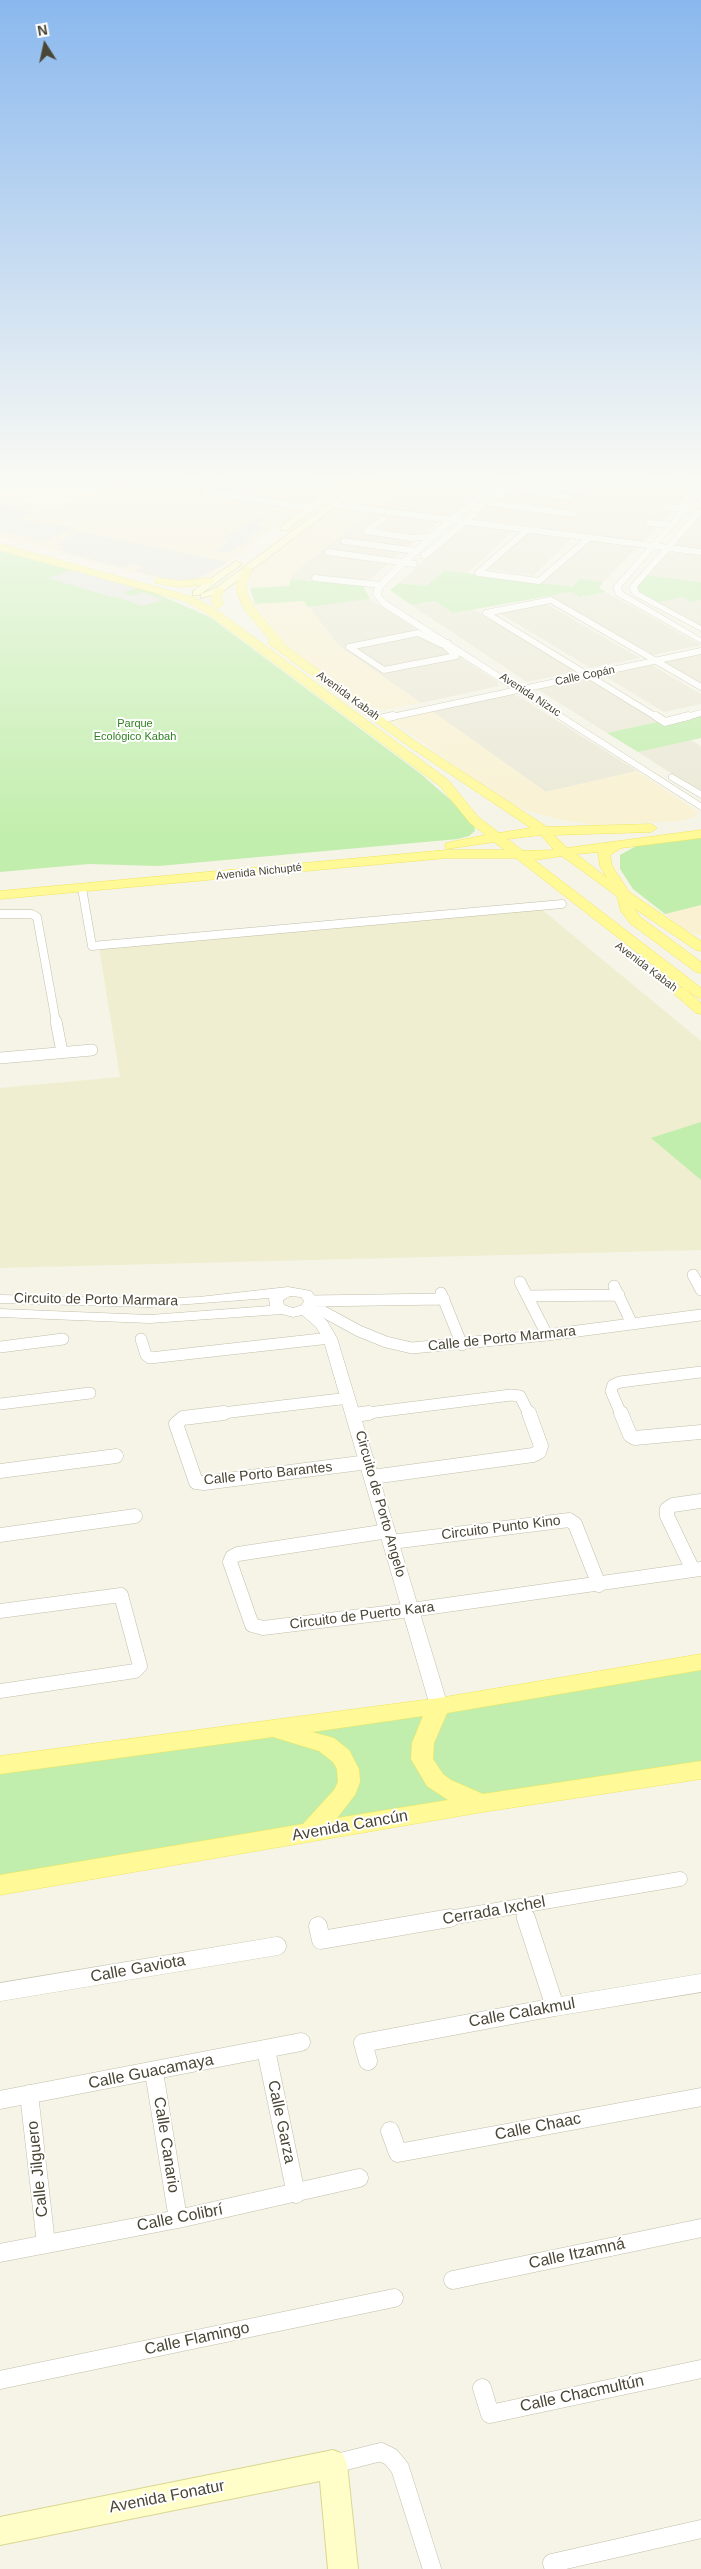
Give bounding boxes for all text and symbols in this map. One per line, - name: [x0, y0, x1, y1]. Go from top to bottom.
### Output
- north arrow: [20, 20, 70, 70]
- text: N: [36, 21, 49, 39]
- street label: Calle Copán: [554, 663, 616, 689]
- street label: Avenida Kabah: [314, 669, 382, 723]
- street label: Avenida Nizuc: [497, 670, 563, 720]
- park label: Parque Ecológico Kabah: [94, 717, 176, 743]
- street label: Avenida Nichupté: [216, 861, 302, 883]
- street label: Avenida Kabah: [612, 939, 680, 995]
- street label: Circuito de Porto Marmara: [14, 1290, 178, 1310]
- street label: Calle de Porto Marmara: [427, 1323, 577, 1355]
- street label: Circuito de Porto Angelo: [351, 1429, 409, 1579]
- street label: Calle Porto Barantes: [203, 1459, 333, 1489]
- street label: Circuito Punto Kino: [441, 1512, 561, 1544]
- street label: Circuito de Puerto Kara: [289, 1599, 435, 1633]
- street label: Avenida Cancún: [291, 1806, 409, 1846]
- street label: Cerrada Ixchel: [441, 1893, 547, 1929]
- street label: Calle Gaviota: [89, 1951, 187, 1987]
- street label: Calle Calakmul: [467, 1994, 577, 2032]
- street label: Calle Guacamaya: [87, 2050, 215, 2094]
- street label: Calle Garza: [263, 2079, 299, 2165]
- street label: Calle Canario: [149, 2096, 183, 2194]
- street label: Calle Chaac: [493, 2109, 583, 2145]
- street label: Calle Jilguero: [23, 2120, 53, 2218]
- street label: Calle Colibrí: [135, 2200, 225, 2236]
- street label: Calle Itzamná: [527, 2234, 627, 2274]
- street label: Calle Flamingo: [143, 2319, 251, 2359]
- street label: Calle Chacmultún: [518, 2371, 646, 2417]
- street label: Avenida Fonatur: [108, 2476, 226, 2518]

